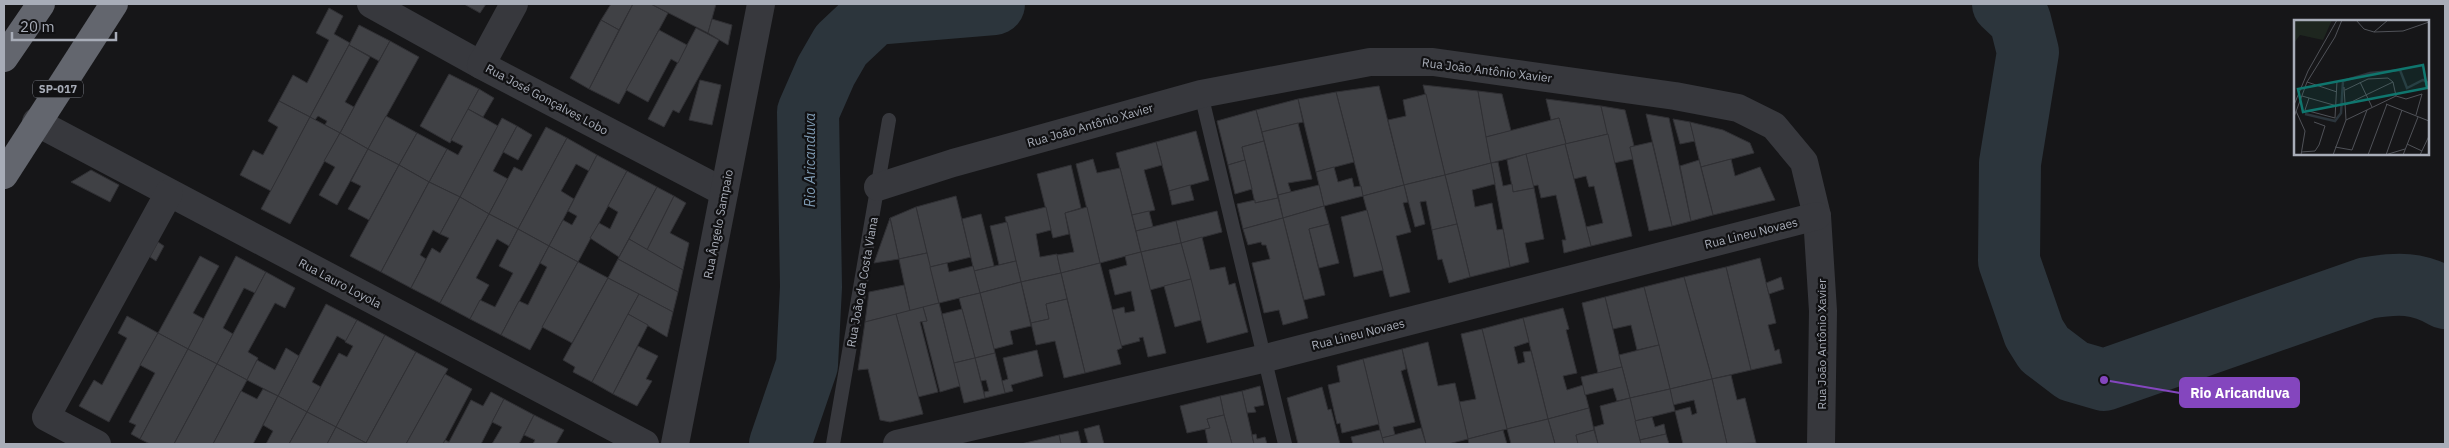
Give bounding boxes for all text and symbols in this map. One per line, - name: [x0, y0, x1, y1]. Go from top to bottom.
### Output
- scale bar: [12, 10, 116, 42]
- text: 20 m: [20, 17, 55, 36]
- inset map: [2294, 20, 2429, 155]
- street label: Rua João Antônio Xavier: [1421, 55, 1553, 85]
- street label: Rua José Gonçalves Lobo: [483, 60, 611, 138]
- road number: SP-017: [33, 80, 83, 98]
- street label: Rua João Antônio Xavier: [1025, 100, 1155, 150]
- water label: Rio Aricanduva: [801, 113, 819, 207]
- street label: Rua Ângelo Sampaio: [700, 168, 736, 280]
- street label: Rua Lineu Novaes: [1703, 214, 1799, 252]
- street label: Rua João da Costa Viana: [843, 215, 881, 348]
- street label: Rua Lauro Loyola: [296, 255, 385, 311]
- street label: Rua João Antônio Xavier: [1814, 278, 1829, 409]
- street label: Rua Lineu Novaes: [1310, 315, 1406, 353]
- callout: Rio Aricanduva: [2180, 378, 2299, 407]
- text: Rio Aricanduva: [2190, 384, 2290, 402]

